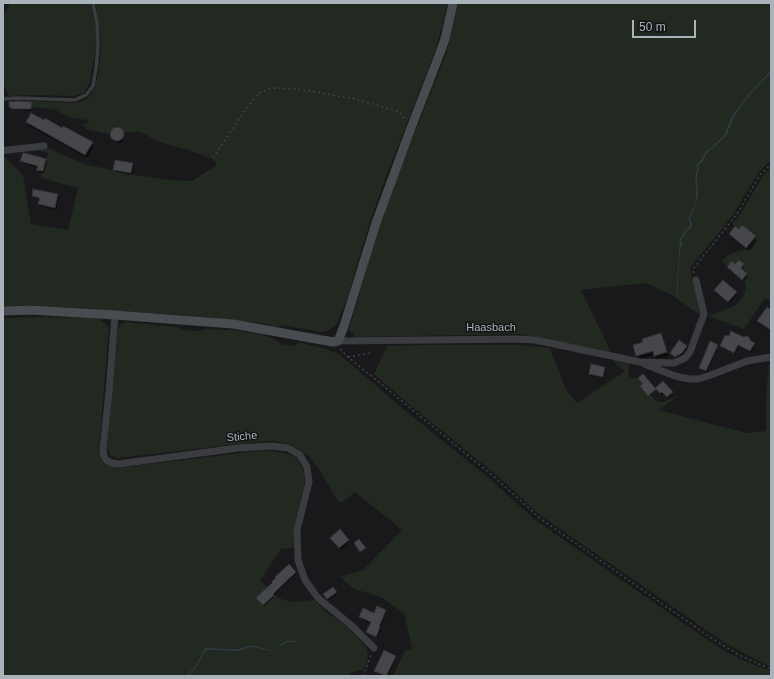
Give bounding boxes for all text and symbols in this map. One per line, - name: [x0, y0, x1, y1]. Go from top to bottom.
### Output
- scale bar: [634, 12, 698, 38]
- text: 50 m: [639, 20, 666, 34]
- street label: Haasbach: [466, 321, 516, 335]
- street label: Stiche: [226, 429, 258, 445]

